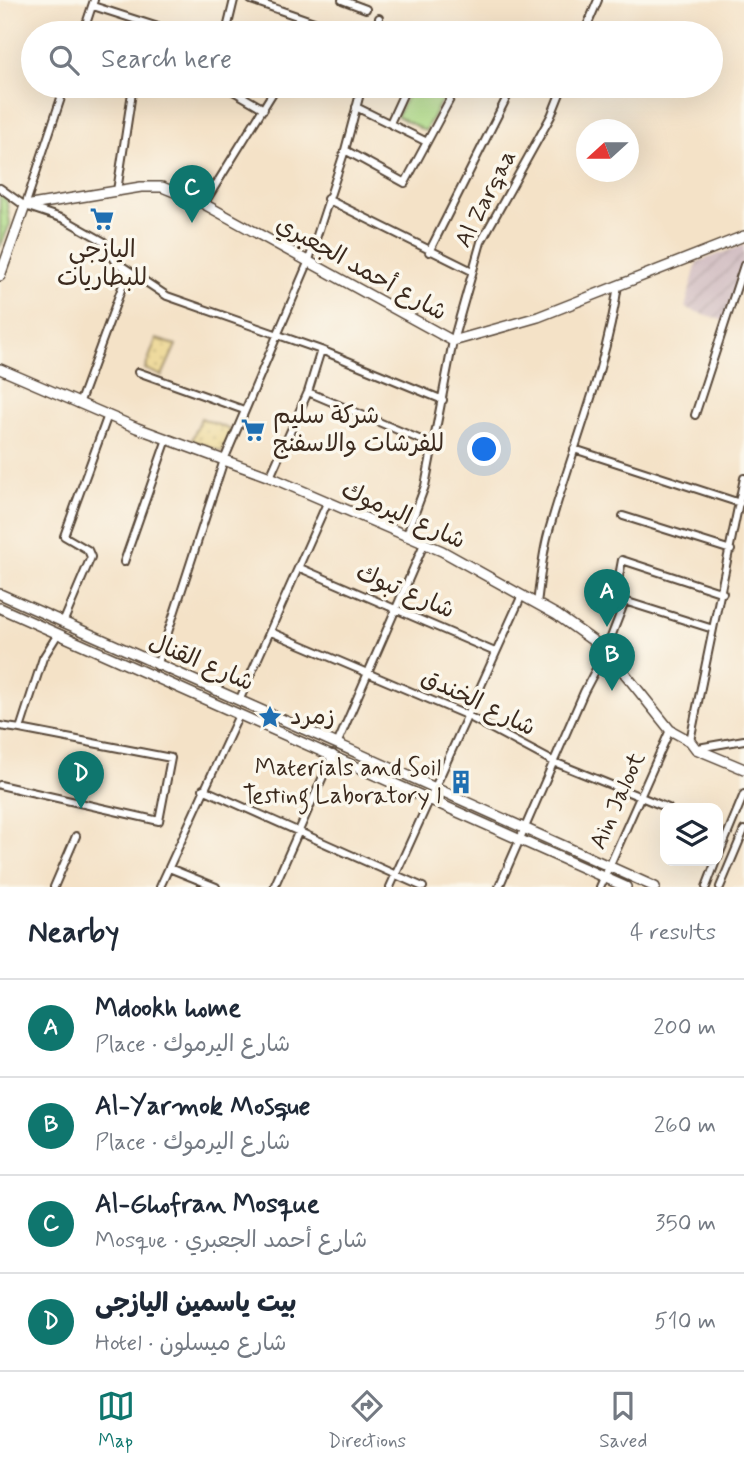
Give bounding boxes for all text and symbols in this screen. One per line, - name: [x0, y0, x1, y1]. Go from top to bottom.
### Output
- search box: [21, 21, 723, 98]
- icon: search: [45, 41, 83, 79]
- text: Search here: [101, 43, 232, 77]
- north arrow: [576, 119, 639, 182]
- street label: Al Zarqaa: [448, 145, 524, 253]
- pin: C: [169, 165, 215, 223]
- supermarket icon: اليازجي للبطاريات: [88, 205, 116, 233]
- street label: شارع أحمد الجعبري: [270, 208, 452, 329]
- place label: اليازجي للبطاريات: [57, 235, 147, 294]
- place label: شركة سليم للفرشات والاسفنج: [273, 401, 444, 460]
- supermarket icon: شركة سليم للفرشات والاسفنج: [239, 416, 267, 444]
- your location: [467, 432, 501, 466]
- street label: شارع اليرموك: [336, 475, 470, 557]
- street label: شارع تبوك: [351, 557, 459, 627]
- pin: A: [584, 569, 630, 627]
- street label: شارع القنال: [144, 627, 258, 699]
- pin: B: [589, 633, 635, 691]
- street label: شارع الخندق: [416, 662, 540, 744]
- place label: زمرد: [290, 702, 335, 733]
- place icon: زمرد: [256, 703, 284, 731]
- street label: Ain Jaloot: [583, 747, 653, 855]
- pin: D: [58, 751, 104, 809]
- place label: Materials and Soil Testing Laboratory l: [242, 753, 441, 815]
- building icon: Materials and Soil Testing Laboratory l: [447, 768, 475, 796]
- map controls: [660, 803, 723, 866]
- button: layers: [660, 803, 723, 866]
- text: Nearby: [28, 913, 119, 952]
- text: 4 results: [630, 918, 716, 948]
- text: Mdookh home: [95, 992, 241, 1026]
- text: A: [43, 1013, 59, 1043]
- text: 200 m: [653, 1013, 716, 1043]
- text: Place · شارع اليرموك: [95, 1030, 290, 1060]
- text: Al-Yarmok Mosque: [95, 1090, 311, 1124]
- text: B: [44, 1111, 58, 1141]
- text: 260 m: [654, 1111, 716, 1141]
- text: Place · شارع اليرموك: [95, 1128, 290, 1158]
- text: Al-Ghofran Mosque: [95, 1188, 320, 1222]
- text: C: [43, 1209, 59, 1239]
- text: 350 m: [655, 1209, 716, 1239]
- text: Mosque · شارع أحمد الجعبري: [95, 1226, 367, 1256]
- text: بيت ياسمين اليازجى: [95, 1287, 296, 1321]
- text: D: [43, 1307, 59, 1337]
- text: 510 m: [654, 1307, 716, 1337]
- text: Hotel · شارع ميسلون: [95, 1329, 287, 1359]
- tab: Map: [97, 1387, 135, 1454]
- tab: Directions: [328, 1387, 406, 1454]
- tab: Saved: [599, 1387, 647, 1454]

